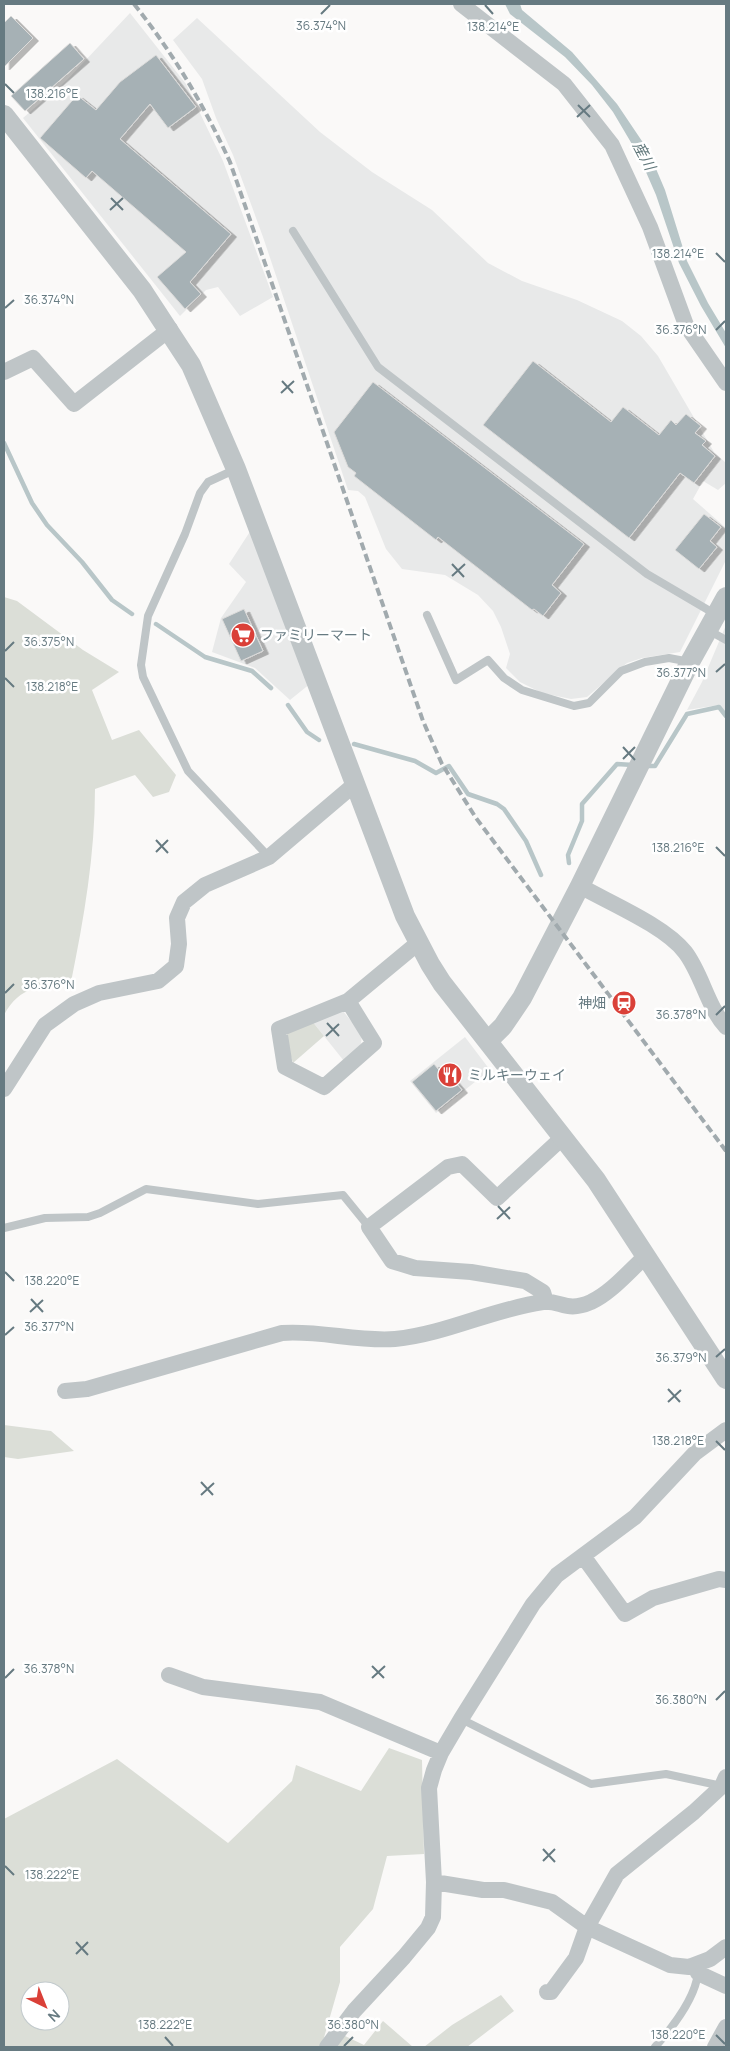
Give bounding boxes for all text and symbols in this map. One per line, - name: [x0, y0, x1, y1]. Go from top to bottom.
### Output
- text: 36.374°N: [296, 17, 346, 34]
- text: 138.214°E: [467, 18, 519, 35]
- text: 138.216°E: [26, 85, 78, 102]
- water label: 産川: [628, 138, 662, 176]
- text: 138.214°E: [652, 245, 704, 262]
- text: 36.374°N: [24, 291, 74, 308]
- text: 36.376°N: [656, 321, 706, 338]
- supermarket icon: ファミリーマート: [230, 622, 256, 648]
- place label: ファミリーマート: [260, 625, 372, 644]
- text: 36.375°N: [24, 633, 74, 650]
- text: 36.377°N: [656, 664, 706, 681]
- text: 138.218°E: [26, 678, 78, 695]
- text: 138.216°E: [652, 839, 704, 856]
- text: 36.376°N: [24, 976, 74, 993]
- station icon: 神畑: [611, 990, 637, 1016]
- place label: 神畑: [578, 993, 606, 1012]
- text: 36.378°N: [656, 1006, 706, 1023]
- restaurant icon: ミルキーウェイ: [437, 1062, 463, 1088]
- place label: ミルキーウェイ: [468, 1065, 566, 1084]
- text: 138.220°E: [25, 1272, 79, 1289]
- text: 36.377°N: [24, 1318, 74, 1335]
- text: 36.379°N: [656, 1349, 706, 1366]
- text: 138.218°E: [652, 1432, 704, 1449]
- text: 36.378°N: [24, 1660, 74, 1677]
- text: 36.380°N: [655, 1691, 707, 1708]
- text: 138.222°E: [25, 1866, 79, 1883]
- north arrow: [20, 1981, 70, 2031]
- text: N: [44, 2005, 64, 2026]
- text: 138.222°E: [138, 2016, 192, 2033]
- text: 36.380°N: [327, 2016, 379, 2033]
- text: 138.220°E: [651, 2026, 705, 2043]

